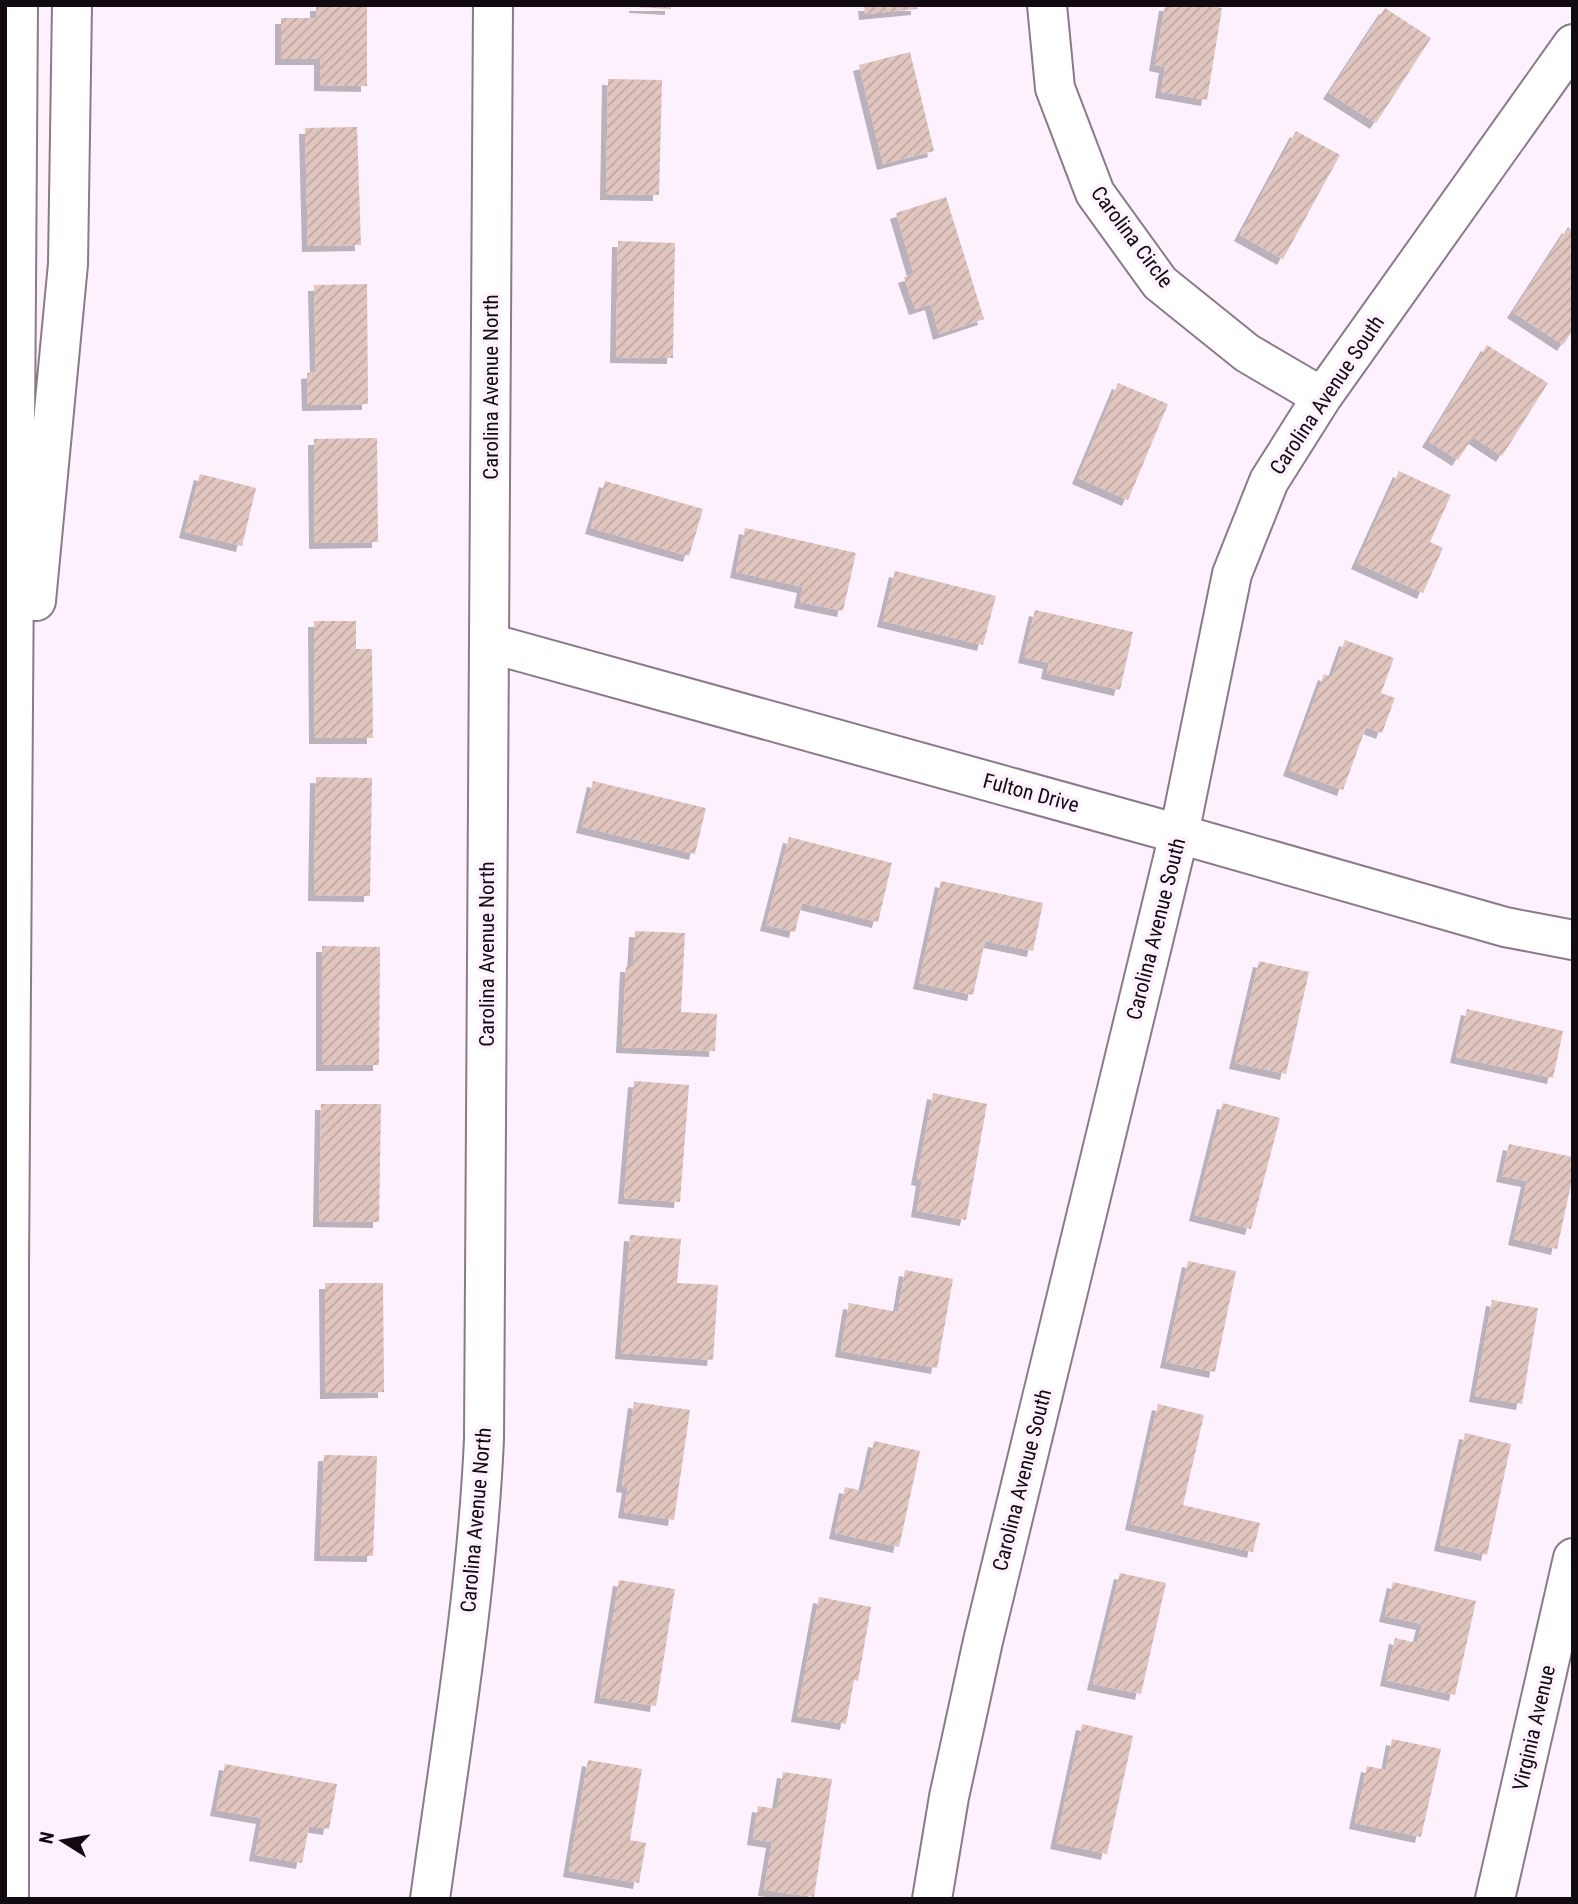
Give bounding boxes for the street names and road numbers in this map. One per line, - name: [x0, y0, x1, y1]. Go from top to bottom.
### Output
- street label: Carolina Circle: [1086, 182, 1178, 293]
- street label: Carolina Avenue North: [479, 294, 503, 480]
- street label: Carolina Avenue South: [1265, 311, 1389, 479]
- street label: Fulton Drive: [980, 769, 1082, 817]
- street label: Carolina Avenue South: [1122, 836, 1190, 1022]
- street label: Carolina Avenue North: [475, 861, 499, 1047]
- street label: Carolina Avenue South: [988, 1387, 1056, 1573]
- street label: Carolina Avenue North: [456, 1427, 496, 1613]
- street label: Virginia Avenue: [1508, 1663, 1560, 1793]

